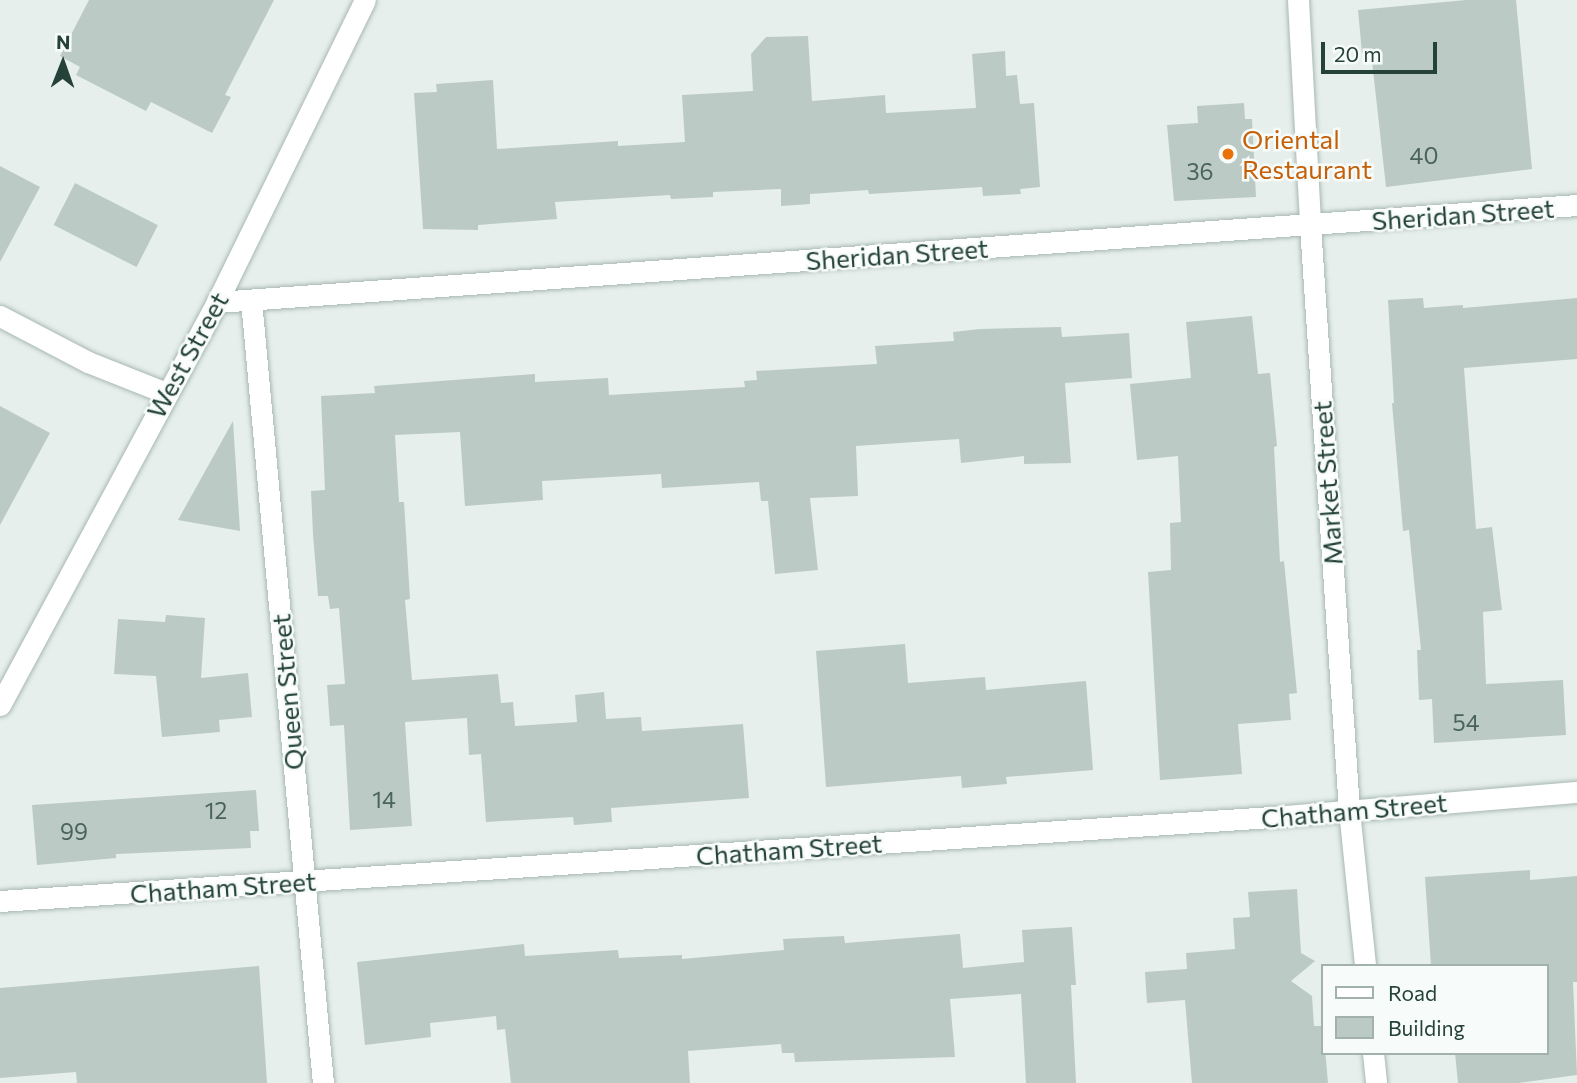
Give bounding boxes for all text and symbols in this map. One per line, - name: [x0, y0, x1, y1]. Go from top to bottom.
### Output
- north arrow: [28, 28, 98, 98]
- scale bar: [1325, 28, 1440, 72]
- text: N: [56, 30, 71, 53]
- text: 20 m: [1334, 41, 1382, 66]
- place label: Oriental Restaurant: [1242, 123, 1372, 184]
- house number: 40: [1410, 141, 1438, 169]
- marker: Oriental Restaurant: [1220, 146, 1236, 162]
- house number: 36: [1186, 157, 1214, 185]
- street label: Sheridan Street: [1371, 192, 1555, 236]
- street label: Sheridan Street: [805, 232, 989, 276]
- street label: West Street: [140, 287, 234, 423]
- street label: Market Street: [1306, 400, 1348, 566]
- street label: Queen Street: [265, 613, 309, 771]
- house number: 54: [1452, 708, 1480, 736]
- house number: 14: [372, 785, 396, 813]
- street label: Chatham Street: [1260, 786, 1448, 834]
- house number: 12: [205, 796, 227, 824]
- house number: 99: [60, 817, 88, 845]
- street label: Chatham Street: [695, 827, 883, 871]
- street label: Chatham Street: [129, 865, 317, 909]
- legend: [1322, 964, 1549, 1055]
- text: Road: [1388, 980, 1437, 1005]
- text: Building: [1388, 1015, 1465, 1040]

